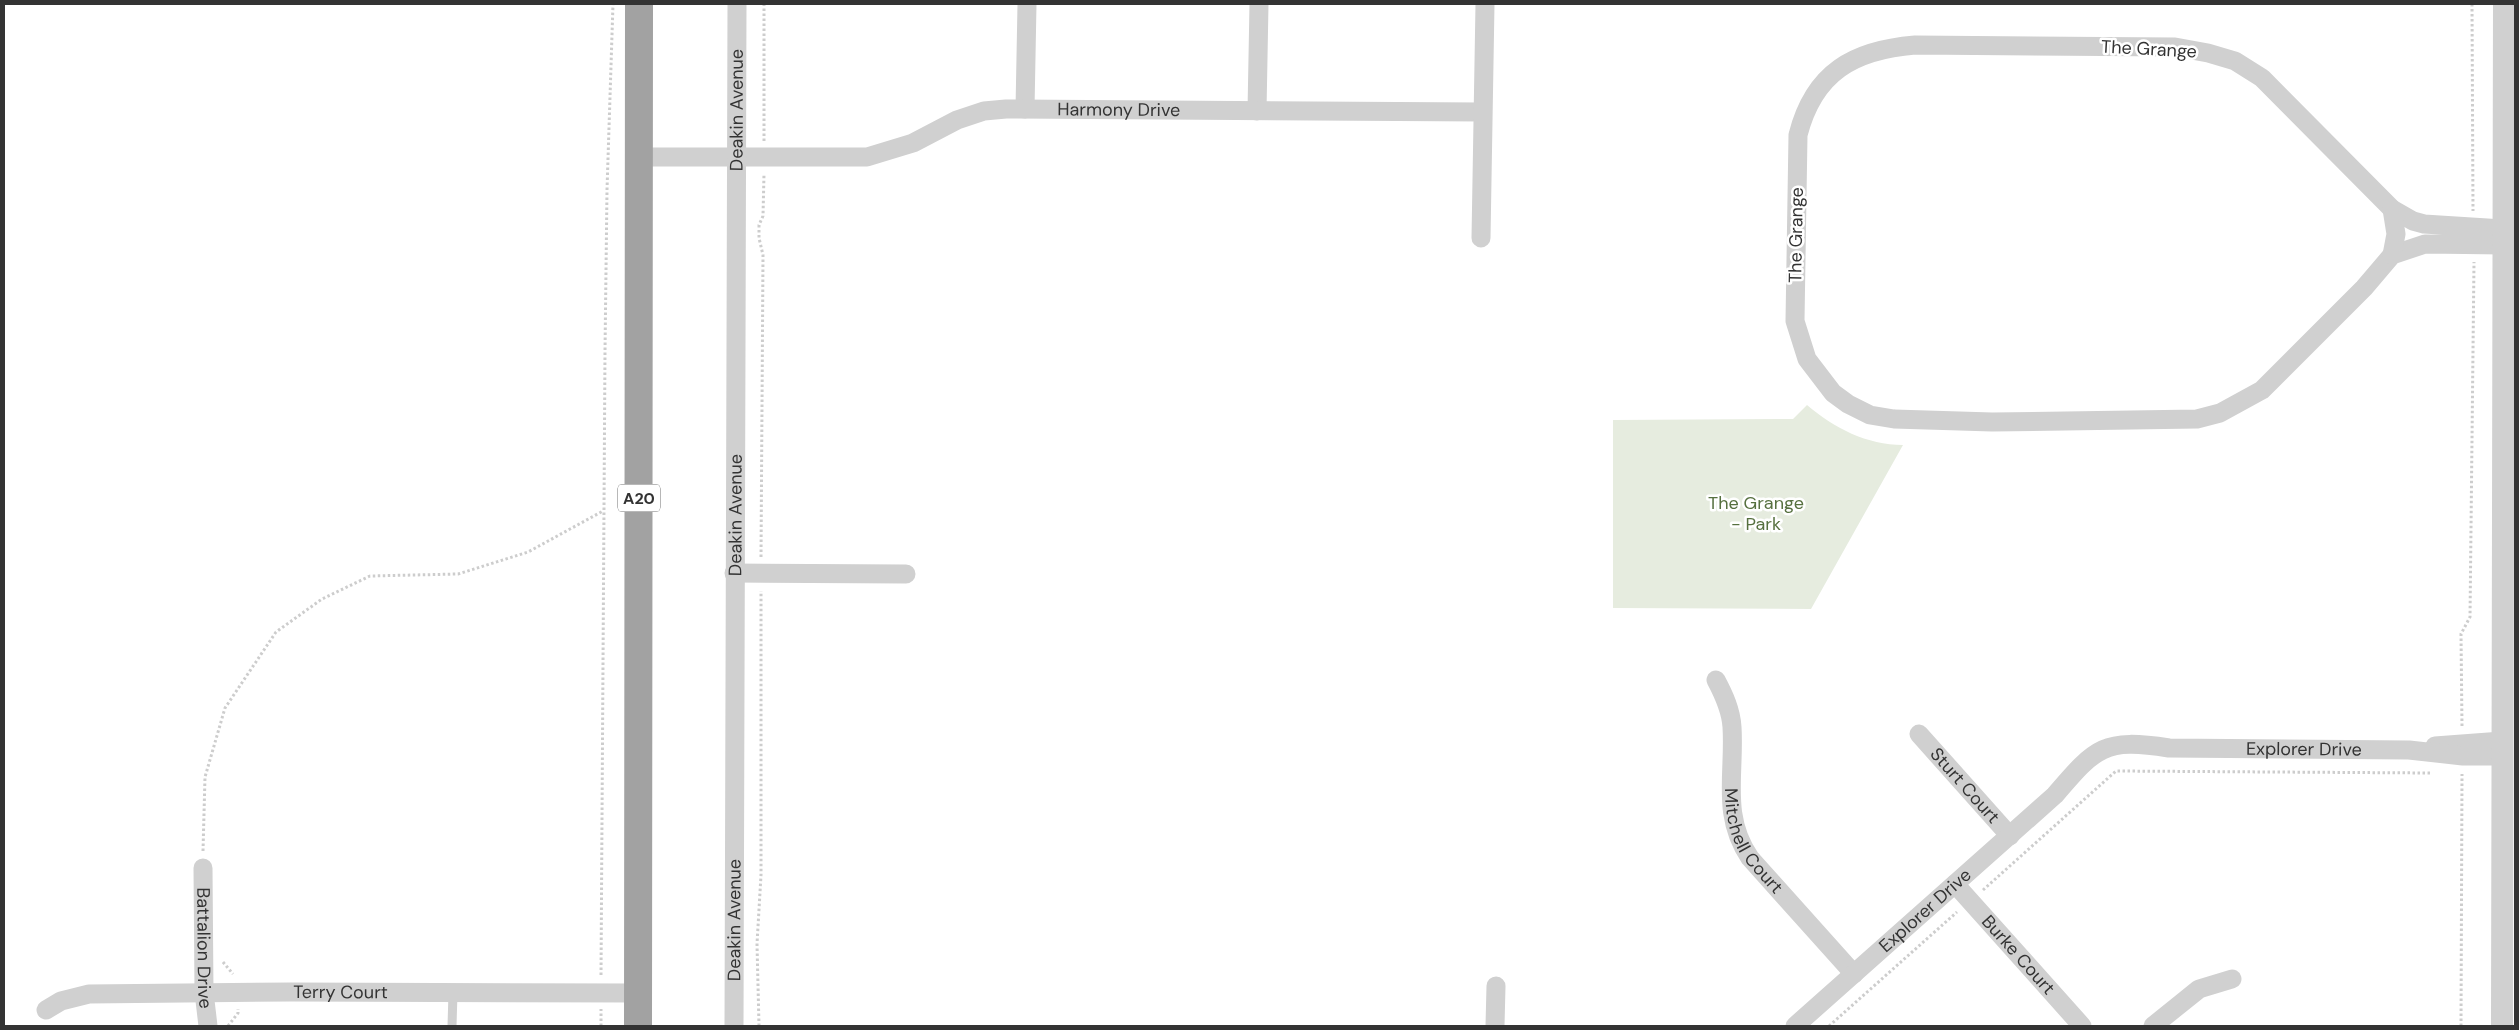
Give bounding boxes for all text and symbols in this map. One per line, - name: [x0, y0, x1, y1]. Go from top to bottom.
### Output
- street label: The Grange: [2101, 35, 2197, 63]
- street label: Deakin Avenue: [725, 49, 749, 171]
- street label: Harmony Drive: [1057, 97, 1180, 122]
- street label: The Grange: [1783, 187, 1809, 283]
- street label: Deakin Avenue: [723, 454, 748, 576]
- road number: A20: [618, 484, 660, 512]
- park label: The Grange - Park: [1708, 491, 1804, 536]
- street label: Explorer Drive: [2246, 737, 2362, 762]
- street label: Sturt Court: [1925, 742, 2005, 829]
- street label: Mitchell Court: [1719, 788, 1788, 899]
- street label: Deakin Avenue: [722, 859, 746, 981]
- street label: Explorer Drive: [1874, 863, 1976, 958]
- street label: Battalion Drive: [191, 887, 218, 1010]
- street label: Burke Court: [1976, 910, 2060, 1000]
- street label: Terry Court: [293, 980, 388, 1004]

